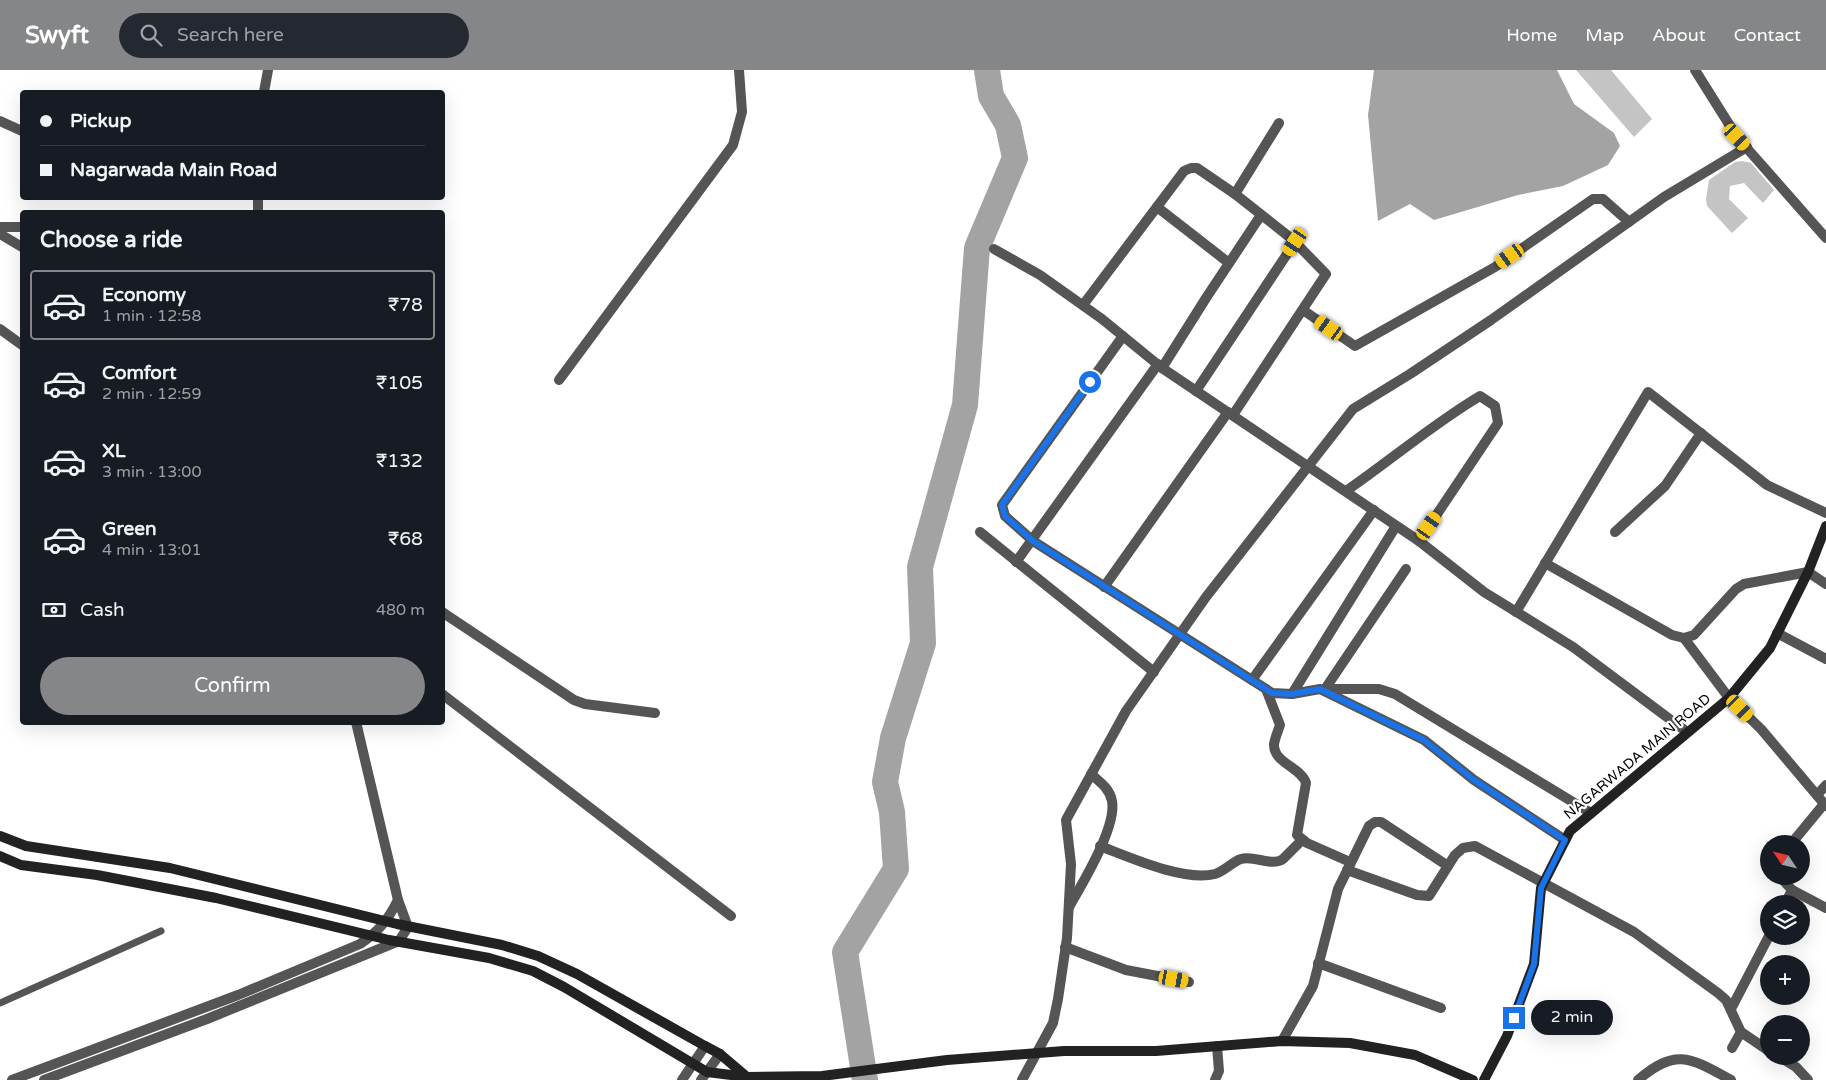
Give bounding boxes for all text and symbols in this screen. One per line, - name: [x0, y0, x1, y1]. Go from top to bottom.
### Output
- search box: [119, 13, 469, 58]
- text: Swyft: [25, 21, 89, 50]
- icon: search: [137, 21, 165, 49]
- text: Search here: [177, 24, 284, 46]
- text: Home: [1506, 24, 1557, 46]
- text: Map: [1585, 24, 1624, 46]
- text: About: [1652, 24, 1706, 46]
- text: Contact: [1734, 24, 1801, 46]
- text: Pickup: [70, 110, 131, 132]
- car: [1721, 121, 1752, 153]
- text: Nagarwada Main Road: [70, 159, 277, 181]
- car: [1280, 225, 1309, 259]
- text: Choose a ride: [40, 227, 183, 253]
- car: [1493, 241, 1526, 271]
- icon: car: [42, 283, 87, 328]
- text: Economy: [102, 284, 186, 306]
- text: ₹78: [388, 294, 423, 316]
- text: 1 min · 12:58: [102, 306, 201, 326]
- car: [1312, 313, 1345, 343]
- icon: car: [42, 361, 87, 406]
- text: Comfort: [102, 362, 176, 384]
- route start: [1079, 371, 1101, 393]
- text: ₹105: [376, 372, 423, 394]
- text: 2 min · 12:59: [102, 384, 201, 404]
- icon: car: [42, 439, 87, 484]
- text: XL: [102, 440, 126, 462]
- text: ₹132: [376, 450, 423, 472]
- text: 3 min · 13:00: [102, 462, 201, 482]
- car: [1414, 509, 1443, 543]
- icon: car: [42, 517, 87, 562]
- text: Green: [102, 518, 156, 540]
- text: ₹68: [388, 528, 423, 550]
- text: 4 min · 13:01: [102, 540, 201, 560]
- icon: cash: [40, 596, 68, 624]
- text: Cash: [80, 599, 125, 621]
- text: 480 m: [376, 600, 425, 620]
- button: Confirm: [40, 657, 425, 715]
- street label: NAGARWADA MAIN ROAD: [1560, 690, 1714, 823]
- car: [1724, 692, 1755, 724]
- north arrow: [1760, 835, 1810, 885]
- map controls: [1760, 835, 1810, 1065]
- button: layers: [1760, 895, 1810, 945]
- button: +: [1760, 955, 1810, 1005]
- car: [1157, 969, 1190, 989]
- callout: 2 min: [1532, 1000, 1614, 1036]
- route end: [1503, 1007, 1525, 1029]
- text: 2 min: [1551, 1007, 1593, 1027]
- button: −: [1760, 1015, 1810, 1065]

